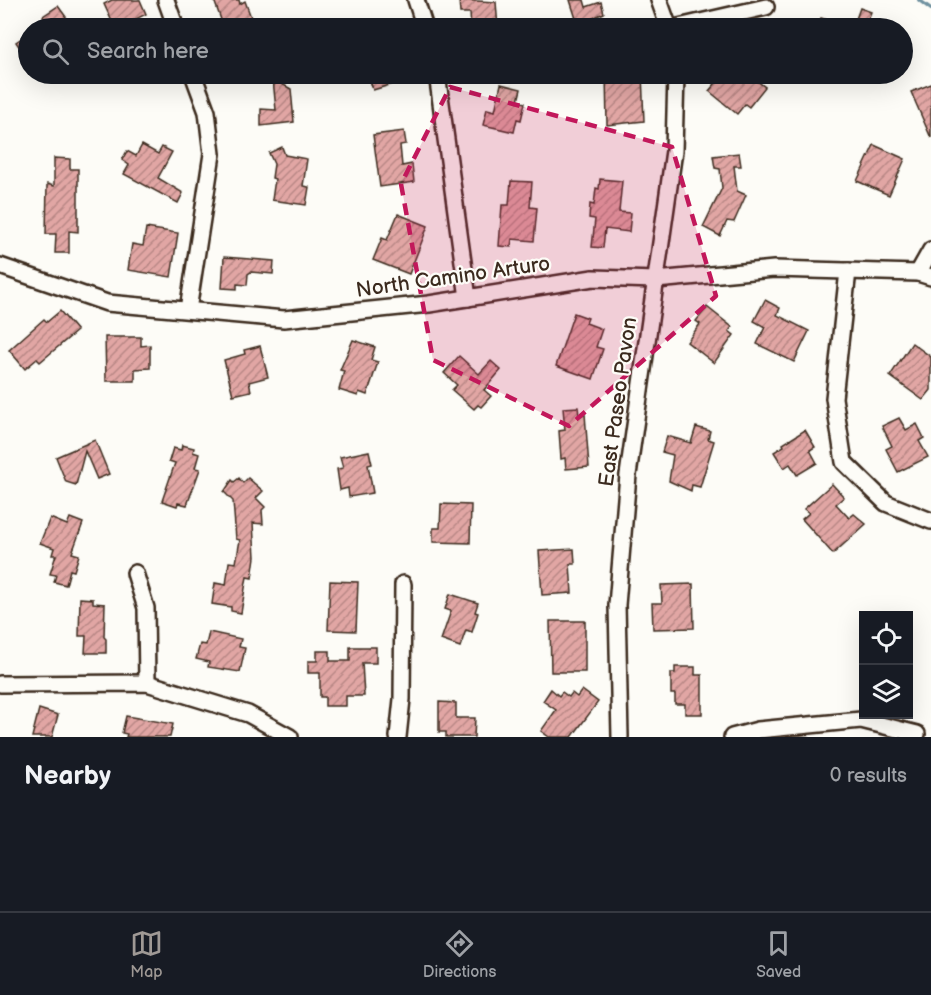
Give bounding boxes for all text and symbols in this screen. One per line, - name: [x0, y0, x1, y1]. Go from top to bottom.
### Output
- search box: [18, 18, 913, 84]
- icon: search: [39, 35, 72, 68]
- text: Search here: [87, 38, 209, 65]
- street label: North Camino Arturo: [354, 251, 552, 303]
- street label: East Paseo Pavon: [594, 316, 642, 488]
- map controls: [859, 611, 913, 719]
- button: locate: [859, 611, 913, 665]
- button: layers: [859, 665, 913, 719]
- text: Nearby: [24, 761, 111, 792]
- text: 0 results: [830, 764, 907, 788]
- tab: Map: [130, 927, 163, 982]
- tab: Directions: [423, 927, 496, 982]
- tab: Saved: [756, 927, 801, 982]

